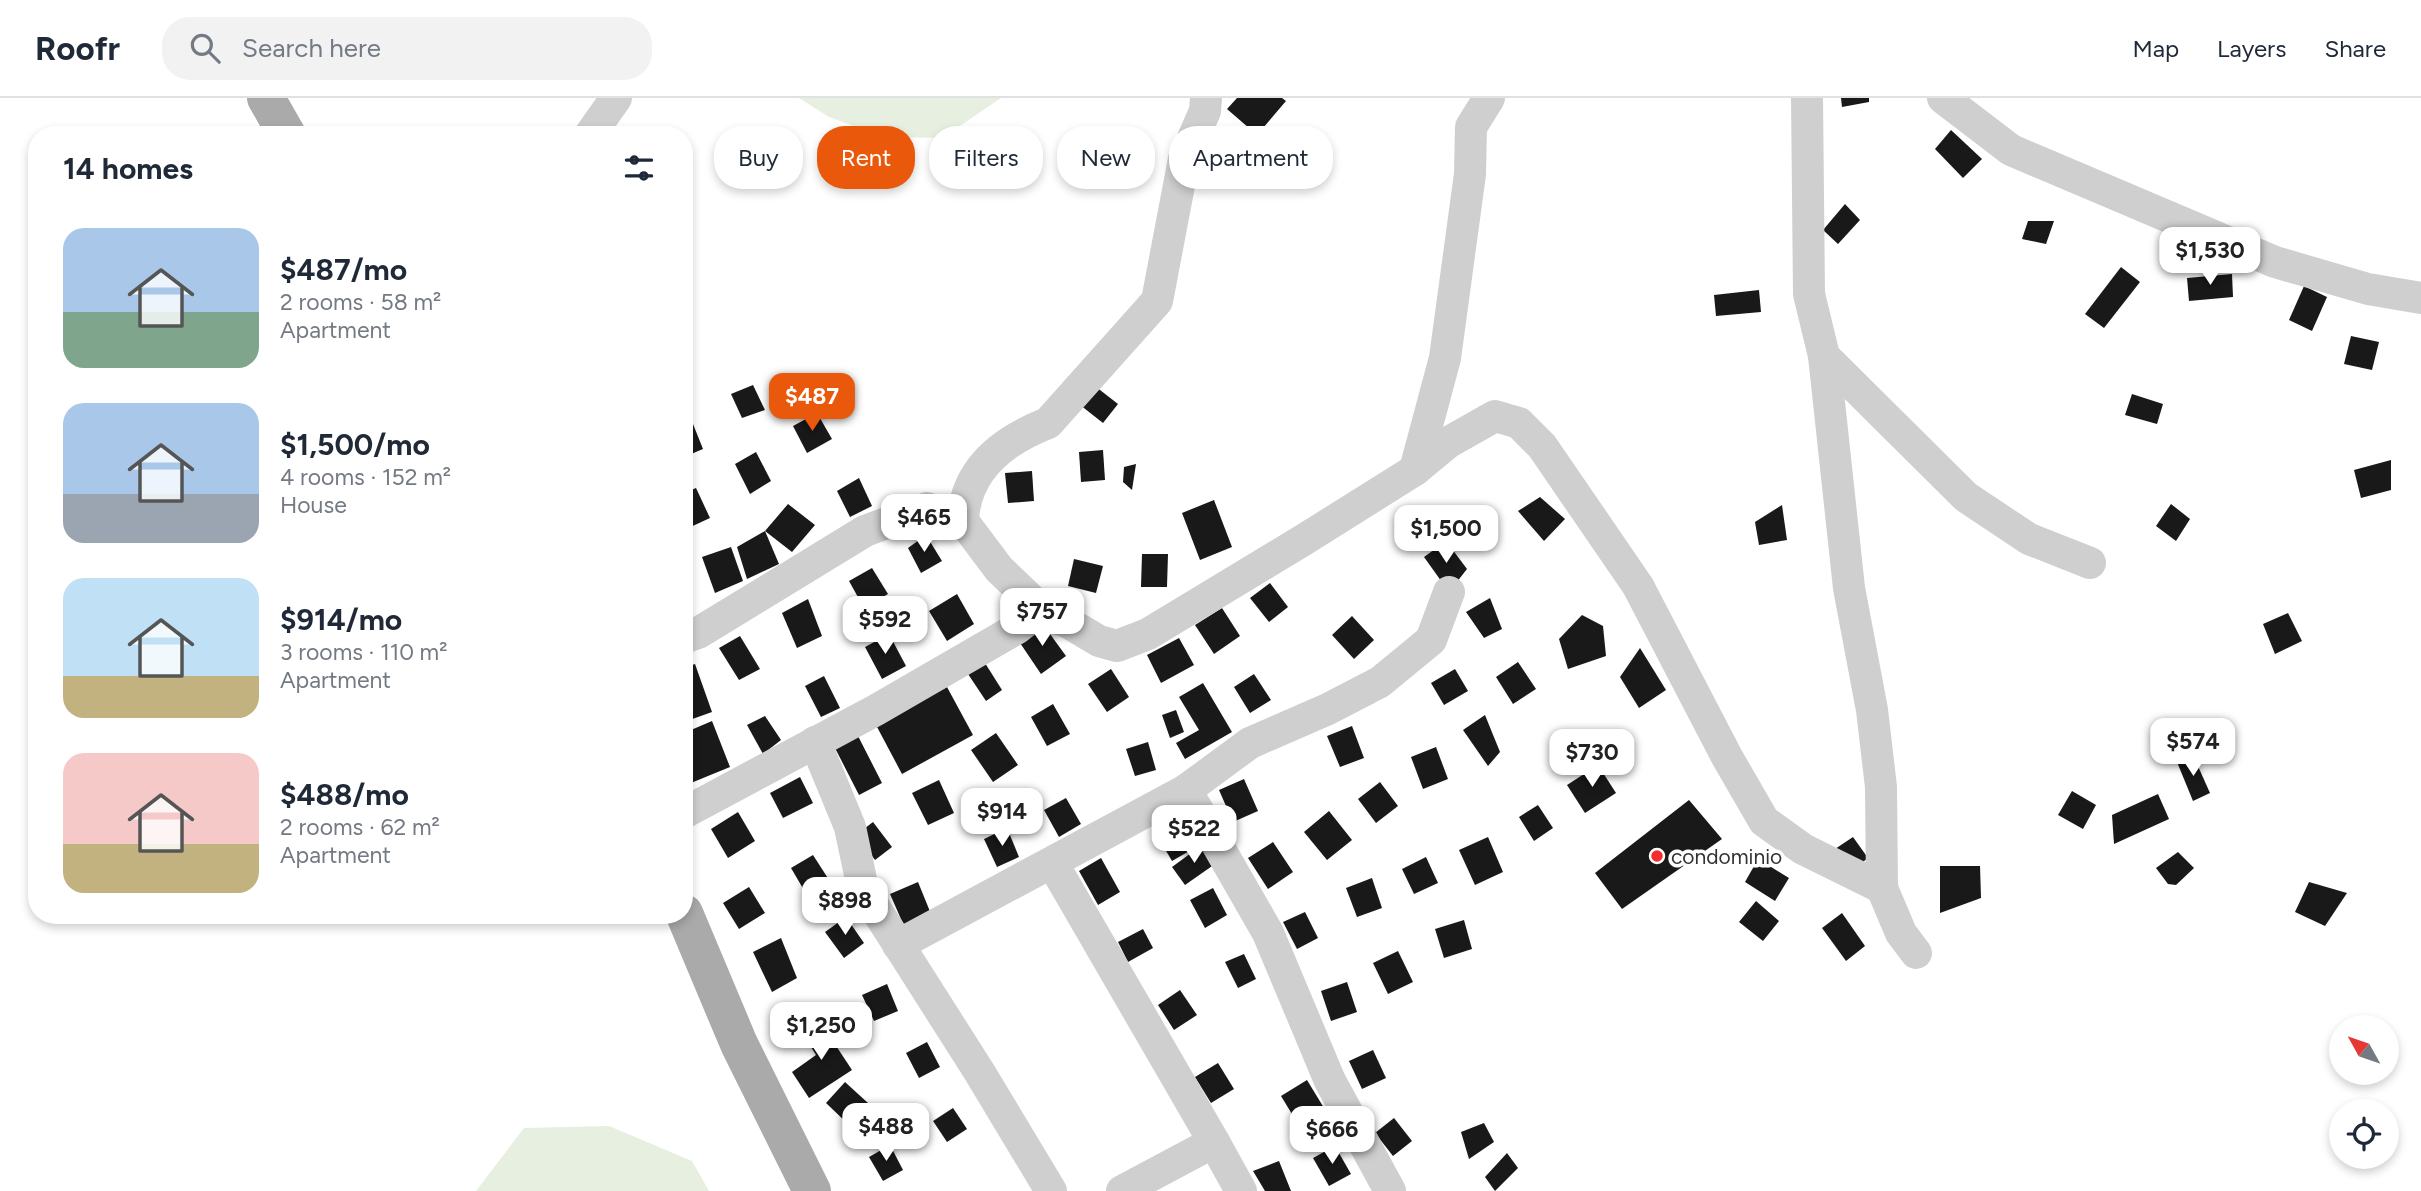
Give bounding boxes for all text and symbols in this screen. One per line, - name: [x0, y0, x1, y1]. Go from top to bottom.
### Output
- search box: [162, 17, 652, 80]
- text: Roofr: [35, 29, 120, 68]
- icon: search: [186, 29, 224, 67]
- text: Search here: [242, 32, 381, 64]
- text: Map: [2132, 34, 2179, 63]
- text: Layers: [2217, 34, 2286, 63]
- text: Share: [2324, 34, 2386, 63]
- chip: Buy: [714, 126, 803, 189]
- chip: Rent: [817, 126, 915, 189]
- chip: Filters: [929, 126, 1043, 189]
- chip: New: [1057, 126, 1155, 189]
- chip: Apartment: [1169, 126, 1333, 189]
- icon: filters: [620, 149, 658, 187]
- text: 14 homes: [63, 150, 193, 187]
- pin: $1,530: [2153, 228, 2267, 287]
- text: $1,530: [2175, 236, 2245, 264]
- text: $487/mo: [280, 251, 407, 288]
- icon: home: [119, 256, 203, 340]
- text: 2 rooms · 58 m²: [280, 288, 441, 316]
- text: Apartment: [280, 316, 391, 344]
- pin: $487: [771, 374, 853, 433]
- text: $487: [785, 382, 839, 410]
- text: $1,500/mo: [280, 426, 430, 463]
- icon: home: [119, 431, 203, 515]
- text: 4 rooms · 152 m²: [280, 463, 451, 491]
- text: House: [280, 491, 347, 519]
- pin: $465: [883, 494, 965, 554]
- text: $465: [897, 503, 951, 531]
- pin: $1,500: [1389, 505, 1503, 565]
- text: $1,500: [1410, 514, 1482, 542]
- pin: $757: [1001, 588, 1083, 648]
- pin: $592: [844, 596, 926, 656]
- text: $757: [1016, 597, 1068, 625]
- text: $914/mo: [280, 601, 402, 638]
- text: $592: [859, 605, 911, 633]
- icon: home: [119, 606, 203, 690]
- text: 3 rooms · 110 m²: [280, 638, 447, 666]
- text: Apartment: [280, 666, 391, 694]
- pin: $574: [2152, 718, 2234, 778]
- text: $574: [2166, 727, 2220, 755]
- pin: $730: [1551, 730, 1633, 789]
- text: $730: [1565, 738, 1619, 766]
- text: $488/mo: [280, 776, 409, 813]
- icon: home: [119, 781, 203, 865]
- pin: $914: [961, 788, 1043, 848]
- text: $914: [977, 797, 1027, 825]
- pin: $522: [1153, 806, 1235, 865]
- text: 2 rooms · 62 m²: [280, 813, 440, 841]
- text: $522: [1168, 814, 1220, 842]
- text: Apartment: [280, 841, 391, 869]
- place label: condominio: [1671, 844, 1782, 869]
- marker: condominio: [1649, 848, 1665, 864]
- pin: $898: [804, 878, 886, 937]
- text: $898: [818, 886, 872, 914]
- pin: $1,250: [764, 1002, 878, 1062]
- text: $1,250: [786, 1011, 856, 1039]
- north arrow: [2329, 1015, 2399, 1085]
- map controls: [2329, 1015, 2399, 1169]
- button: locate: [2329, 1099, 2399, 1169]
- pin: $488: [845, 1104, 927, 1163]
- pin: $666: [1291, 1107, 1373, 1166]
- text: $488: [858, 1112, 914, 1140]
- text: $666: [1306, 1115, 1358, 1143]

